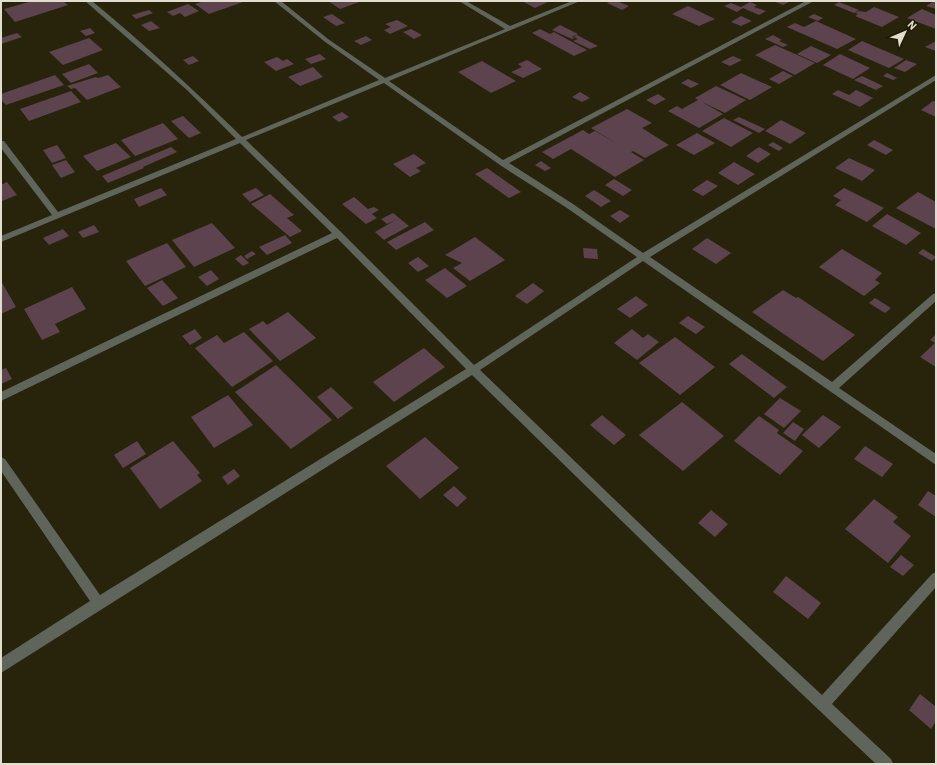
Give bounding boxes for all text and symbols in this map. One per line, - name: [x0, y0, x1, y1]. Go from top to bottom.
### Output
- north arrow: [885, 12, 925, 52]
- text: N: [905, 18, 920, 32]

